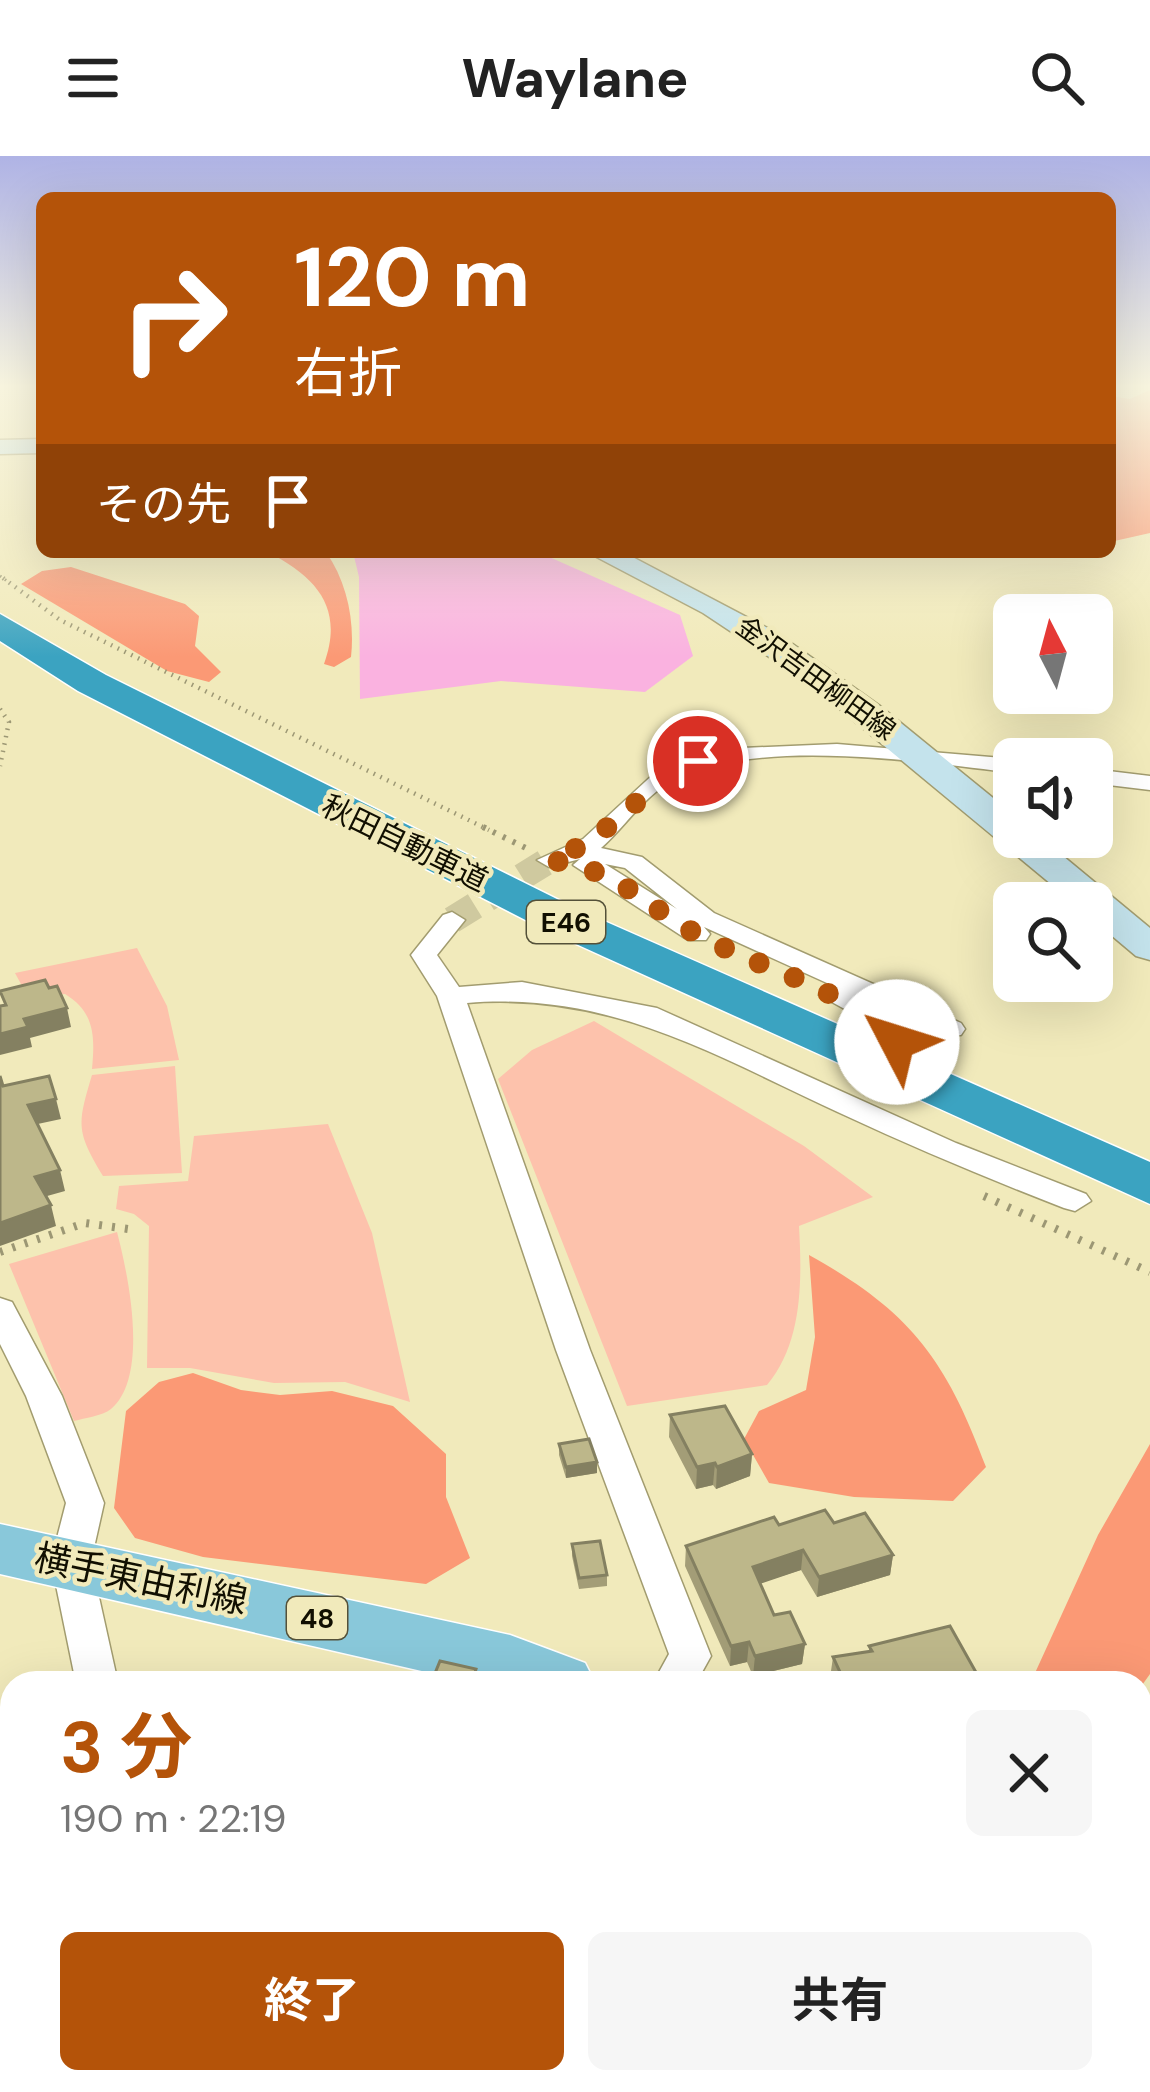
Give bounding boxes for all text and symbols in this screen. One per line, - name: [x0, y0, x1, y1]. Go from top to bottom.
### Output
- text: Waylane: [462, 43, 688, 114]
- icon: menu: [60, 45, 126, 111]
- icon: search: [1024, 45, 1090, 111]
- text: 120 m: [294, 223, 531, 332]
- icon: right: [96, 240, 252, 396]
- text: 右折: [294, 338, 402, 409]
- icon: arrive: [255, 468, 321, 534]
- text: その先: [96, 475, 231, 534]
- north arrow: [993, 594, 1113, 714]
- map controls: [993, 594, 1113, 1002]
- street label: 金沢吉田柳田線: [729, 608, 903, 748]
- pin: [647, 710, 749, 812]
- icon: arrive: [665, 728, 731, 794]
- button: sound: [993, 738, 1113, 858]
- street label: 秋田自動車道: [316, 786, 494, 900]
- button: search: [993, 882, 1113, 1002]
- road number: E46: [527, 901, 605, 943]
- position arrow: [834, 979, 960, 1105]
- street label: 横手東由利線: [30, 1534, 252, 1624]
- road number: 48: [287, 1597, 347, 1639]
- text: 3 分: [60, 1701, 192, 1794]
- button: close: [966, 1710, 1092, 1836]
- text: 190 m · 22:19: [60, 1793, 286, 1844]
- button: 終了: [60, 1932, 564, 2070]
- button: 共有: [588, 1932, 1092, 2070]

